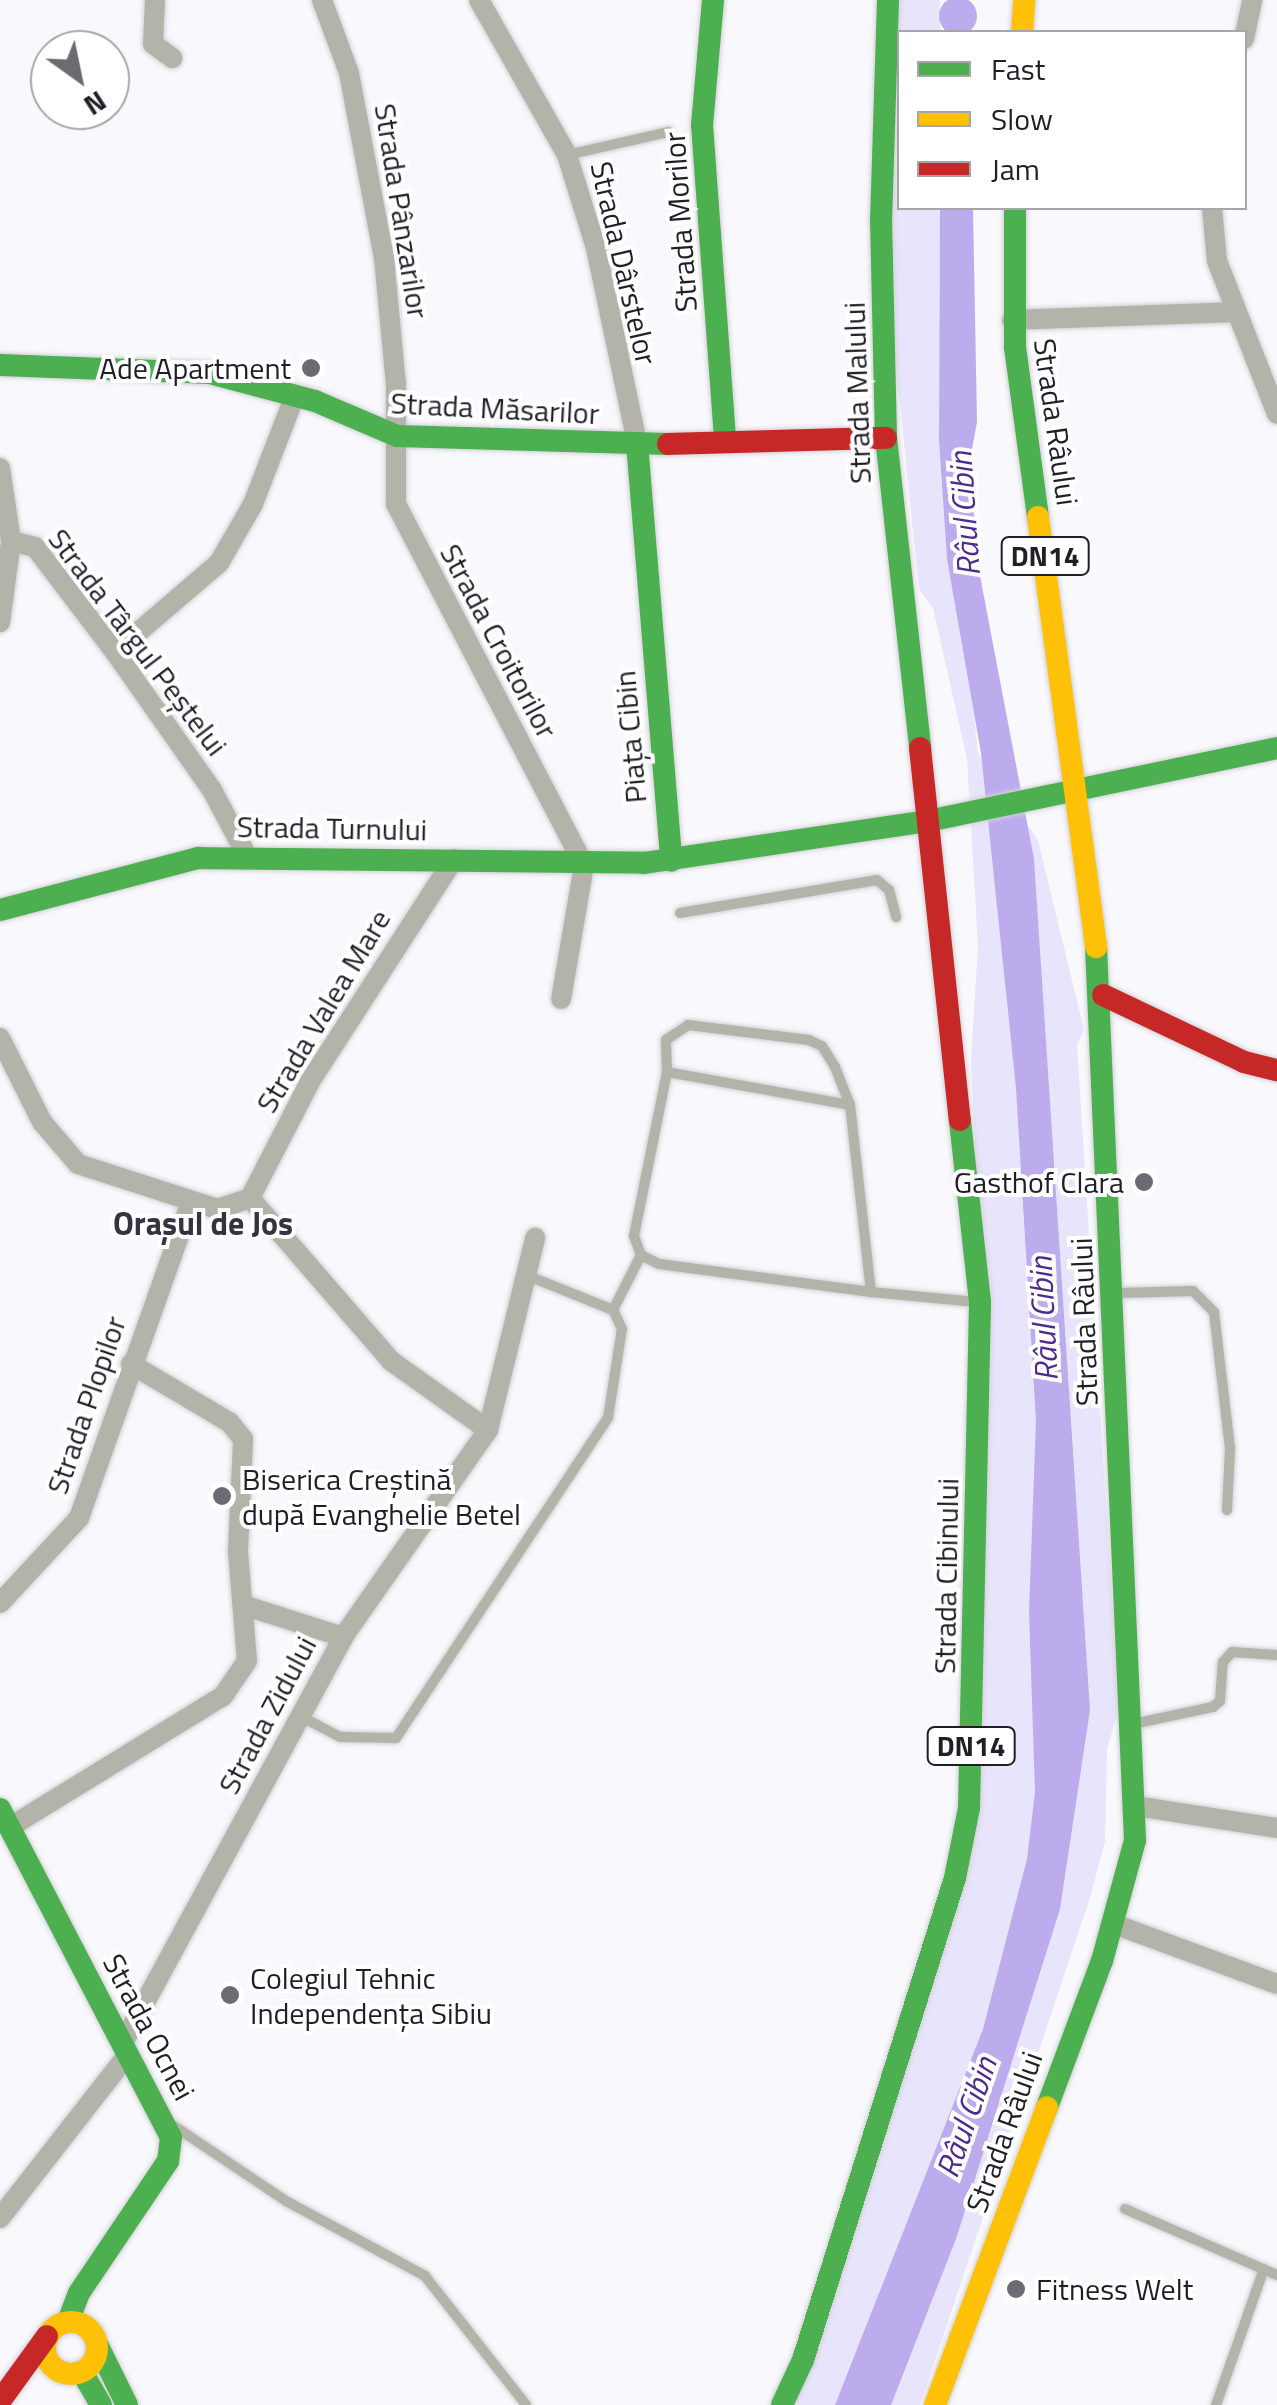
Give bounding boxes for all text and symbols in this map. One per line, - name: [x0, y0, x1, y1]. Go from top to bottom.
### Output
- north arrow: [30, 30, 130, 130]
- legend: [897, 30, 1247, 210]
- text: Fast: [991, 46, 1045, 92]
- text: N: [76, 81, 115, 127]
- text: Slow: [991, 96, 1053, 142]
- street label: Strada Pânzarilor: [367, 101, 437, 321]
- street label: Strada Morilor: [656, 131, 704, 313]
- text: Jam: [991, 146, 1040, 192]
- street label: Strada Dârstelor: [583, 158, 665, 368]
- street label: Strada Malului: [836, 301, 878, 485]
- street label: Strada Râului: [1026, 336, 1086, 508]
- place label: Ade Apartment: [99, 350, 291, 386]
- marker: Ade Apartment: [300, 357, 322, 379]
- street label: Strada Măsarilor: [390, 385, 600, 431]
- water label: Râul Cibin: [940, 450, 988, 578]
- street label: Strada Târgul Peștelui: [41, 522, 235, 762]
- road number: DN14: [1000, 533, 1090, 579]
- street label: Strada Croitorilor: [433, 538, 565, 744]
- street label: Piața Cibin: [606, 669, 654, 805]
- street label: Strada Turnului: [237, 808, 427, 848]
- street label: Strada Valea Mare: [248, 903, 398, 1119]
- place label: Gasthof Clara: [954, 1164, 1124, 1200]
- marker: Gasthof Clara: [1133, 1171, 1155, 1193]
- district label: Orașul de Jos: [113, 1204, 293, 1242]
- street label: Strada Râului: [1063, 1237, 1105, 1407]
- water label: Râul Cibin: [1021, 1256, 1065, 1382]
- street label: Strada Plopilor: [39, 1311, 133, 1499]
- place label: Biserica Creștină după Evanghelie Betel: [242, 1461, 521, 1532]
- street label: Strada Cibinului: [926, 1478, 966, 1674]
- marker: Biserica Creștină după Evanghelie Betel: [211, 1485, 233, 1507]
- street label: Strada Zidului: [210, 1630, 324, 1800]
- road number: DN14: [926, 1723, 1016, 1769]
- street label: Strada Ocnei: [96, 1948, 202, 2106]
- place label: Colegiul Tehnic Independența Sibiu: [250, 1960, 492, 2030]
- marker: Colegiul Tehnic Independența Sibiu: [219, 1984, 241, 2006]
- street label: Strada Râului: [958, 2047, 1050, 2217]
- water label: Râul Cibin: [928, 2052, 1004, 2182]
- place label: Fitness Welt: [1036, 2271, 1193, 2307]
- marker: Fitness Welt: [1005, 2278, 1027, 2300]

